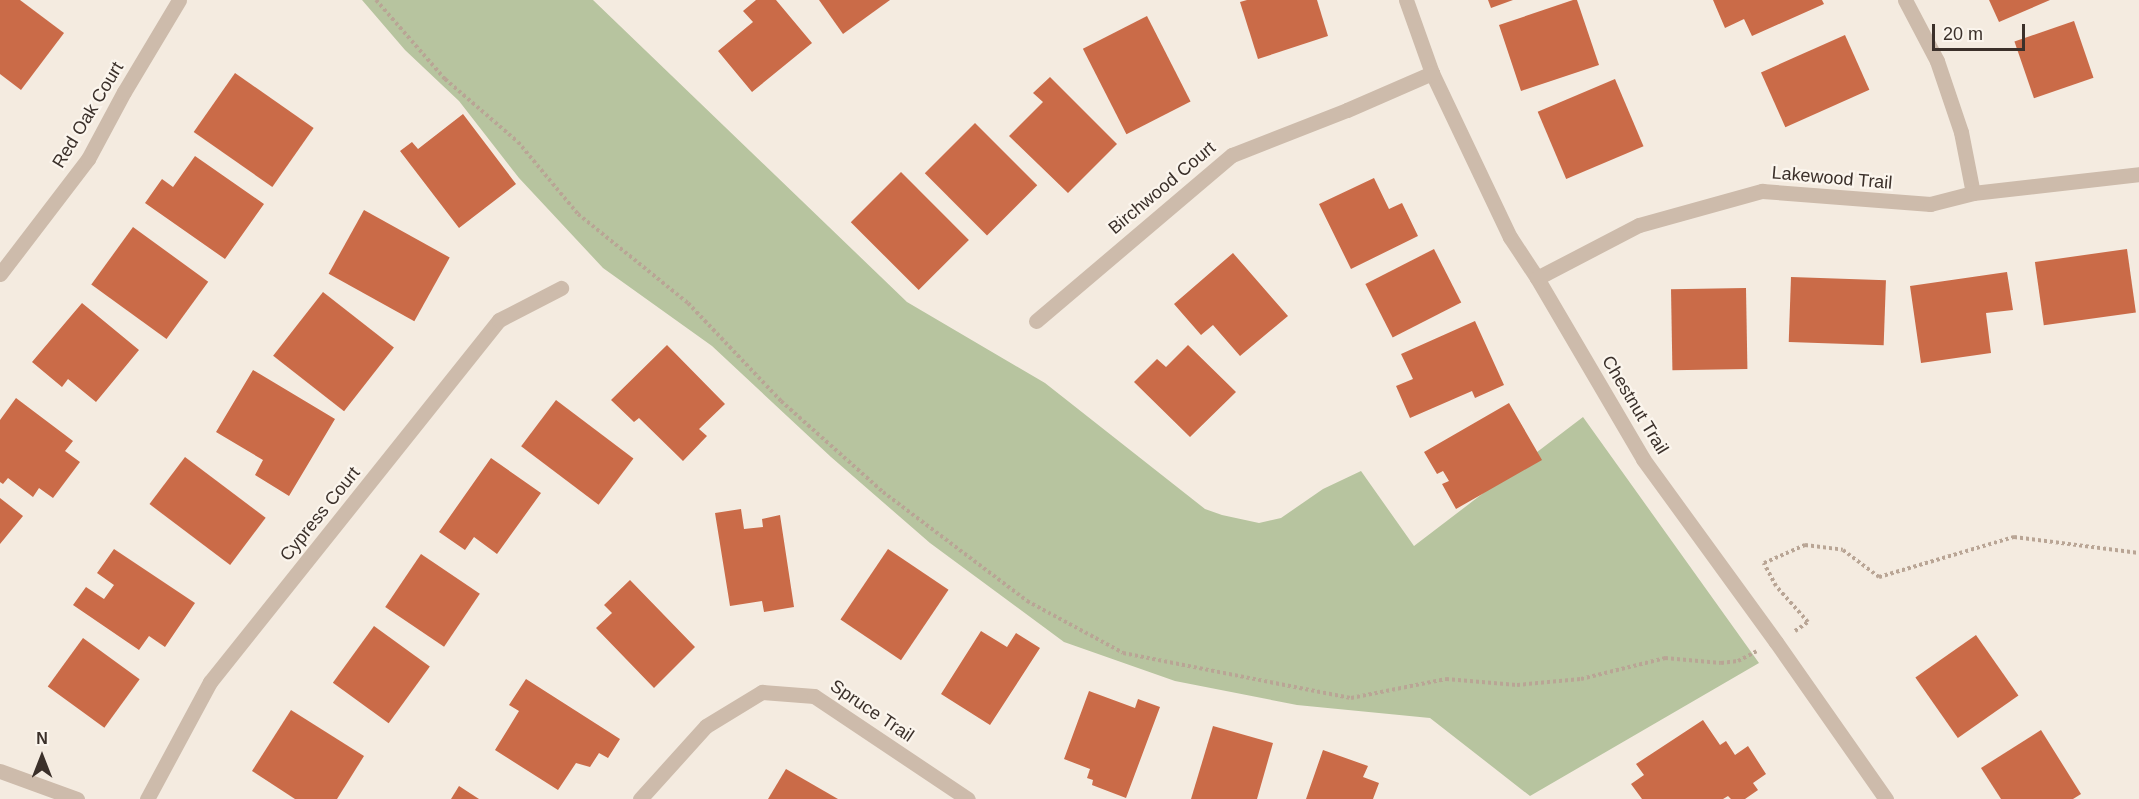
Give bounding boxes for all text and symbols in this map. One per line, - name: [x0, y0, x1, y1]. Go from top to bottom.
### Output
- scale bar: [1935, 12, 2028, 50]
- text: 20 m: [1943, 24, 1983, 44]
- street label: Red Oak Court: [48, 58, 128, 172]
- street label: Birchwood Court: [1104, 137, 1220, 239]
- street label: Lakewood Trail: [1771, 162, 1893, 194]
- street label: Chestnut Trail: [1597, 352, 1673, 458]
- street label: Cypress Court: [275, 463, 365, 565]
- street label: Spruce Trail: [826, 675, 918, 747]
- north arrow: [12, 727, 72, 787]
- text: N: [36, 730, 48, 747]

